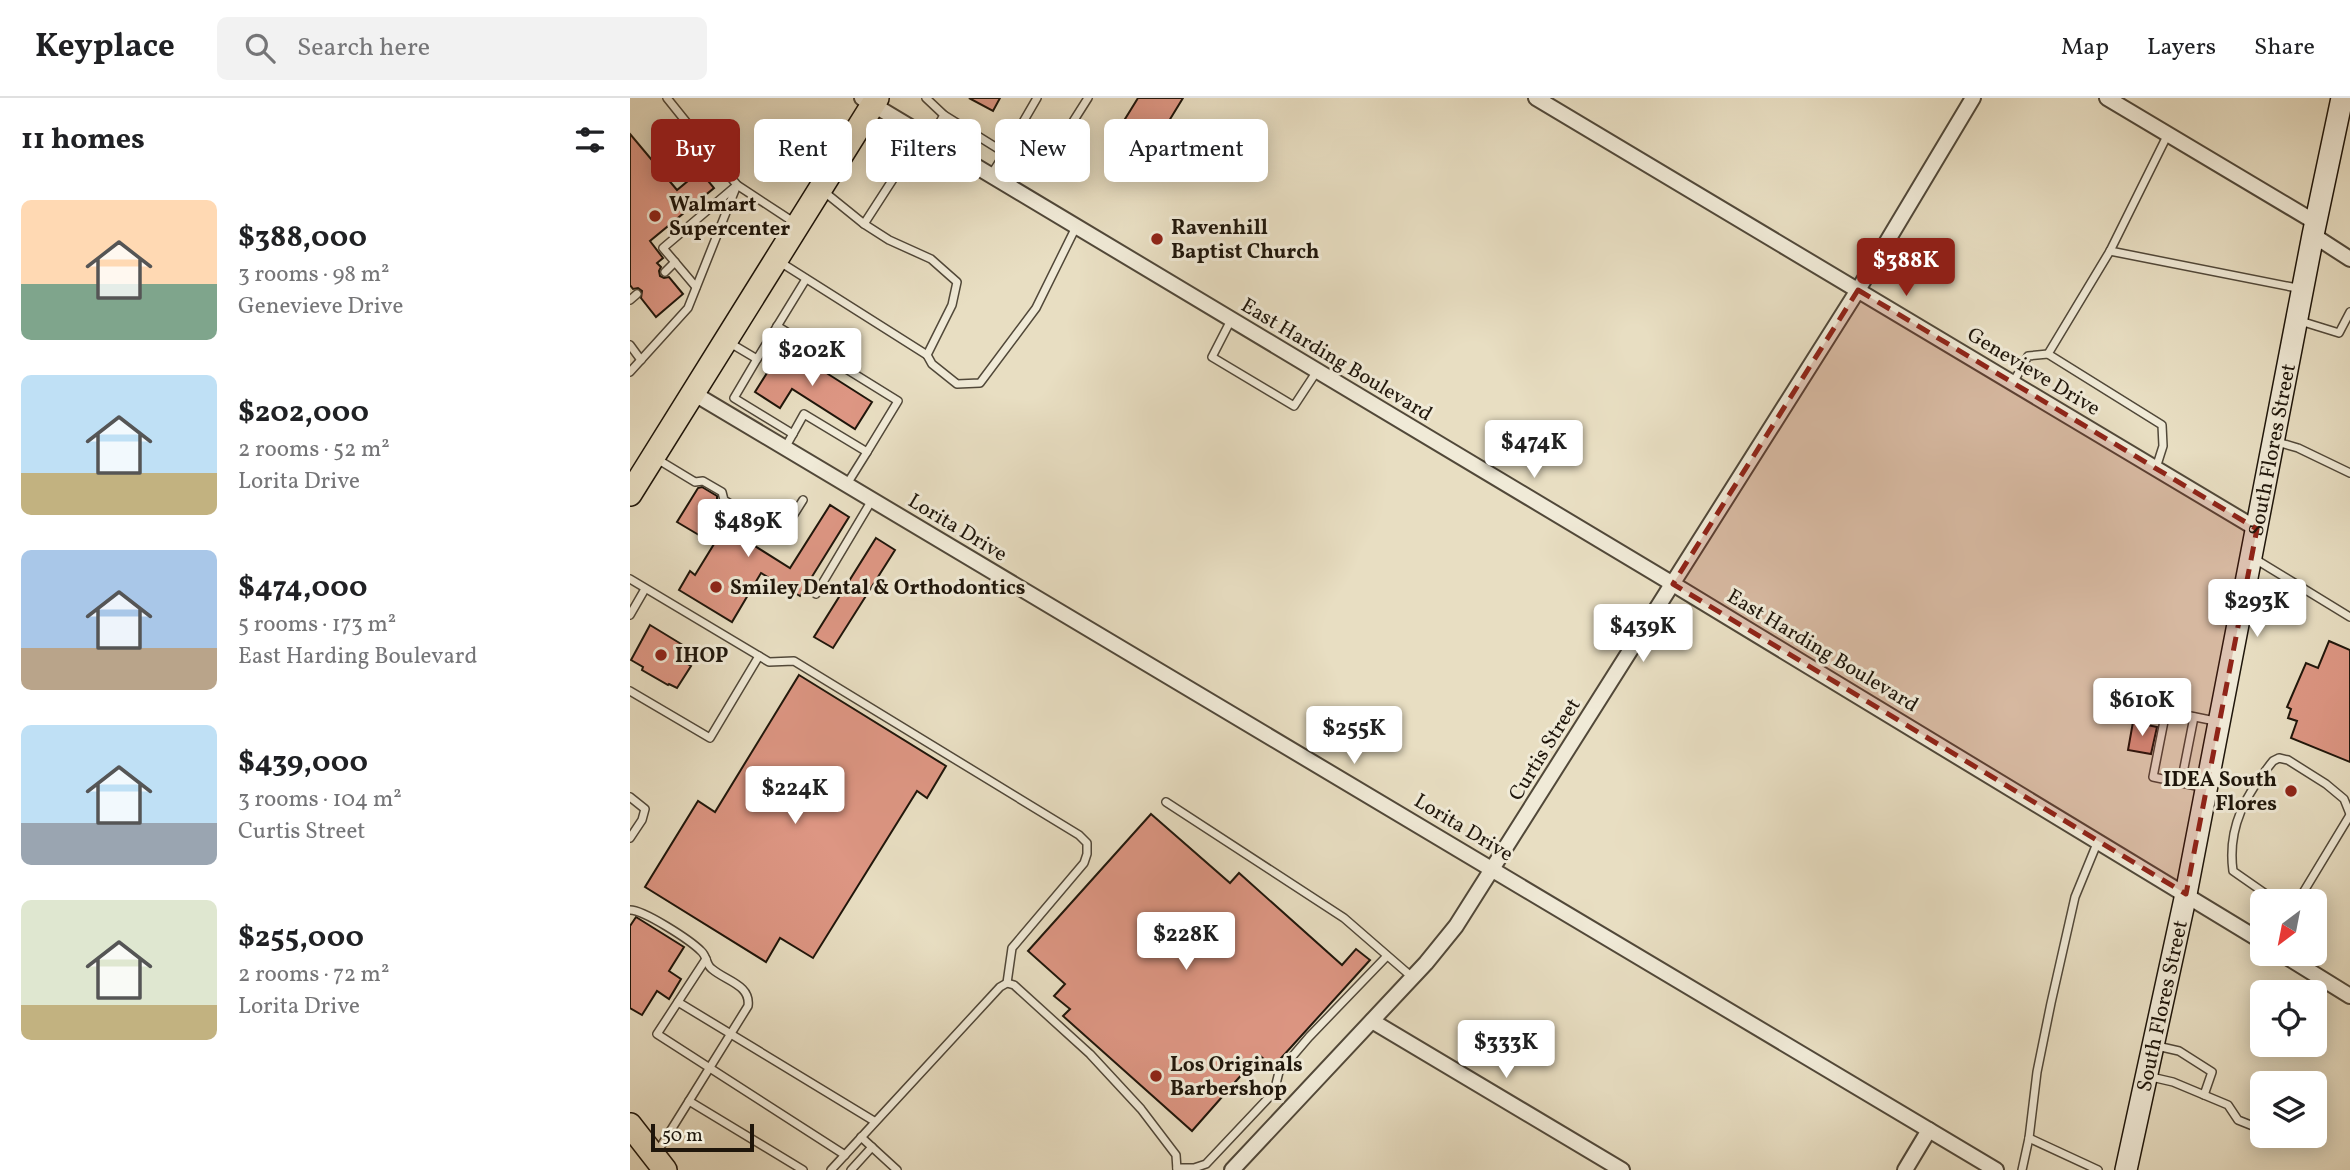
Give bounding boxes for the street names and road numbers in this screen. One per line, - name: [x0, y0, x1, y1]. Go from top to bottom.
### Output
- street label: East Harding Boulevard: [1235, 292, 1437, 429]
- street label: Genevieve Drive: [1961, 321, 2105, 424]
- street label: South Flores Street: [2242, 361, 2304, 539]
- street label: Lorita Drive: [902, 487, 1012, 569]
- street label: East Harding Boulevard: [1721, 583, 1923, 720]
- street label: Curtis Street: [1502, 693, 1588, 807]
- street label: Lorita Drive: [1408, 787, 1518, 869]
- street label: South Flores Street: [2130, 918, 2196, 1095]

